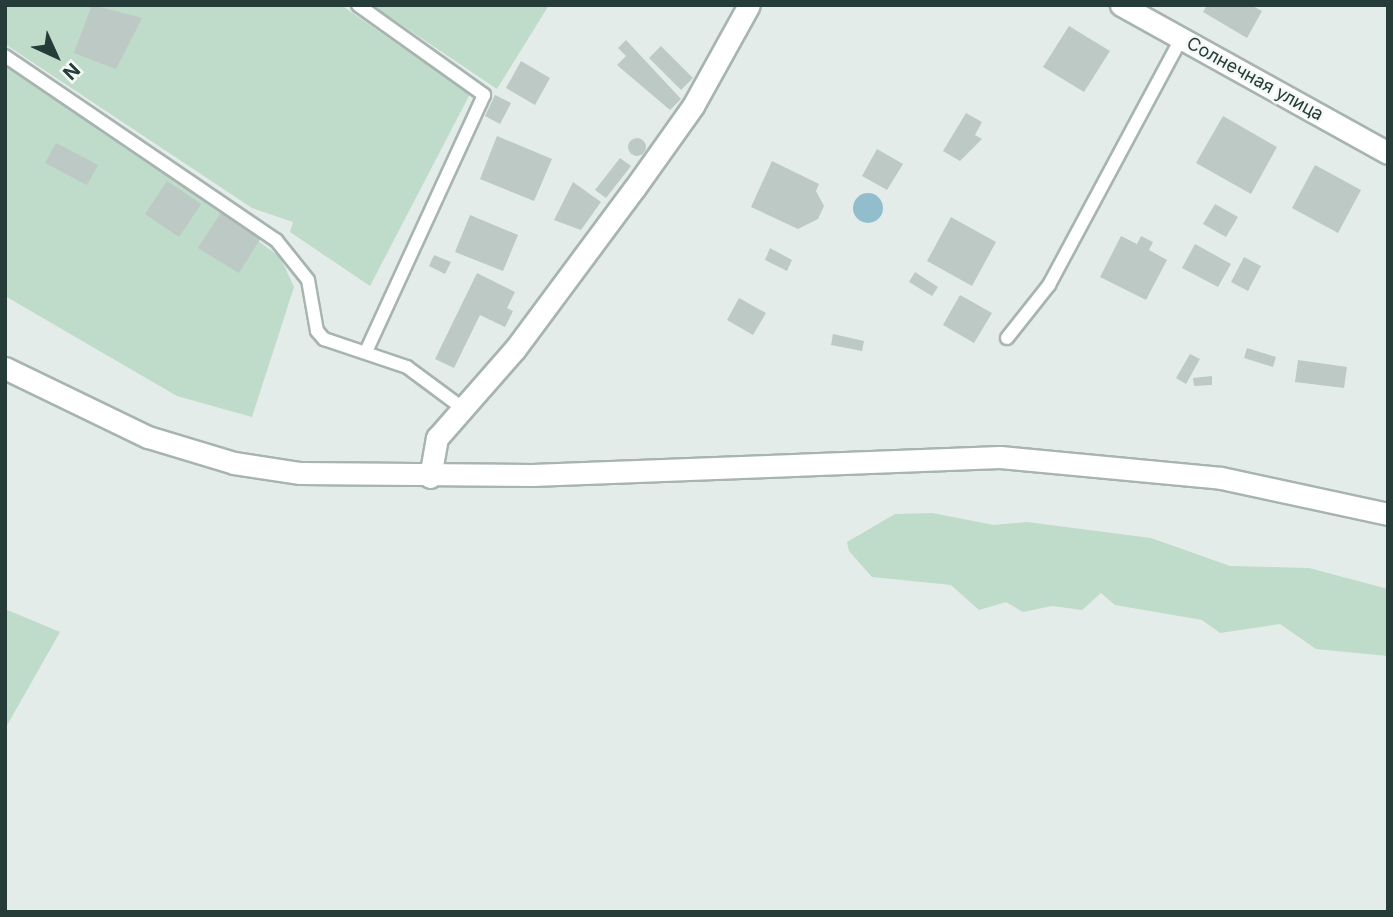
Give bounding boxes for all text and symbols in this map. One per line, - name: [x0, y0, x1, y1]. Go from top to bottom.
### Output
- north arrow: [21, 21, 91, 91]
- street label: Солнечная улица: [1183, 32, 1327, 126]
- text: N: [58, 58, 84, 84]

